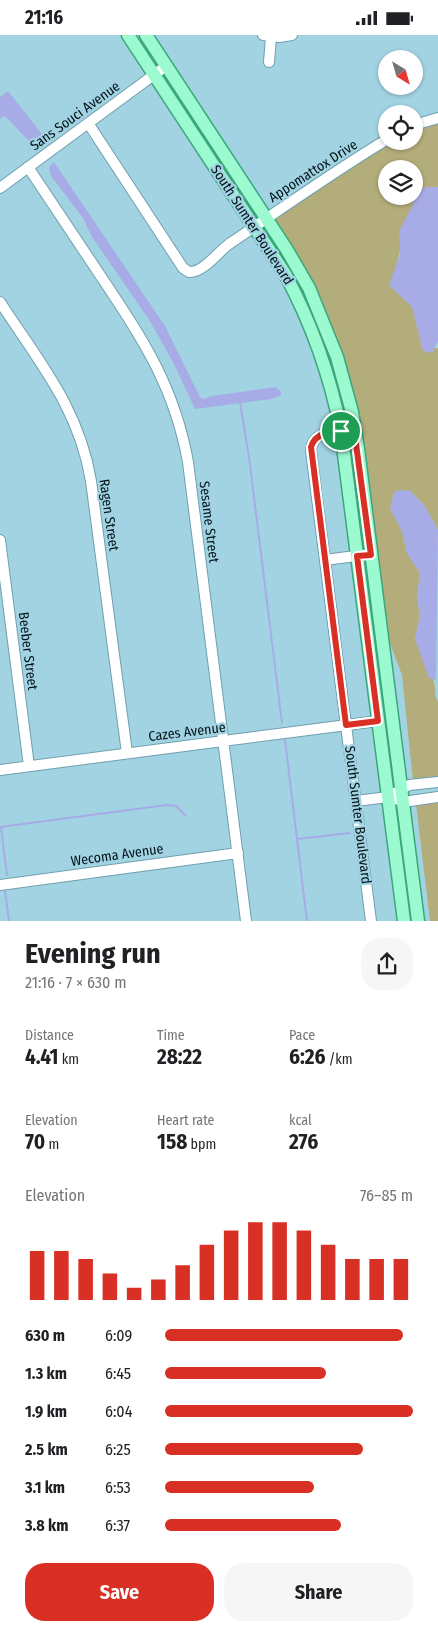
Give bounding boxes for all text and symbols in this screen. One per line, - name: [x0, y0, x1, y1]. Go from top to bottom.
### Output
- text: 21:16: [25, 6, 63, 29]
- north arrow: [378, 50, 422, 95]
- map controls: [378, 50, 423, 205]
- street label: Sans Souci Avenue: [27, 78, 123, 154]
- button: locate: [378, 105, 423, 150]
- street label: Appomattox Drive: [265, 136, 361, 206]
- button: layers: [378, 160, 423, 205]
- street label: South Sumter Boulevard: [207, 162, 297, 288]
- pin: [320, 410, 362, 452]
- icon: arrive: [327, 417, 355, 445]
- street label: Ragen Street: [96, 478, 123, 553]
- street label: Sesame Street: [196, 480, 222, 564]
- street label: Beeber Street: [15, 611, 41, 691]
- street label: Cazes Avenue: [147, 719, 227, 745]
- street label: South Sumter Boulevard: [341, 745, 375, 885]
- street label: Wecoma Avenue: [70, 840, 164, 870]
- text: Evening run: [25, 937, 161, 970]
- button: share: [361, 938, 413, 990]
- text: 21:16 · 7 × 630 m: [25, 973, 126, 992]
- text: Distance: [25, 1027, 74, 1044]
- text: Time: [157, 1027, 185, 1044]
- text: Pace: [289, 1027, 315, 1044]
- text: 4.41: [25, 1044, 58, 1070]
- text: 28:22: [157, 1044, 202, 1070]
- text: 6:26: [289, 1044, 326, 1070]
- text: km: [58, 1051, 79, 1068]
- text: /km: [326, 1051, 353, 1068]
- text: Elevation: [25, 1112, 78, 1129]
- text: Heart rate: [157, 1112, 214, 1129]
- text: kcal: [289, 1112, 312, 1129]
- text: 70: [25, 1129, 45, 1155]
- text: 158: [157, 1129, 187, 1155]
- text: 276: [289, 1129, 318, 1155]
- text: m: [45, 1136, 59, 1153]
- text: bpm: [187, 1136, 216, 1153]
- text: Elevation: [25, 1186, 85, 1205]
- text: 76–85 m: [360, 1186, 413, 1205]
- text: 630 m: [25, 1326, 65, 1345]
- text: 6:09: [105, 1326, 132, 1345]
- text: 1.3 km: [25, 1364, 67, 1383]
- text: 6:45: [105, 1364, 131, 1383]
- text: 1.9 km: [25, 1402, 67, 1421]
- text: 6:04: [105, 1402, 132, 1421]
- text: 2.5 km: [25, 1440, 68, 1459]
- text: 6:25: [105, 1440, 131, 1459]
- text: 3.1 km: [25, 1478, 65, 1497]
- text: 6:53: [105, 1478, 131, 1497]
- text: 3.8 km: [25, 1516, 68, 1535]
- text: 6:37: [105, 1516, 130, 1535]
- button: Save: [25, 1563, 214, 1621]
- button: Share: [224, 1563, 413, 1621]

